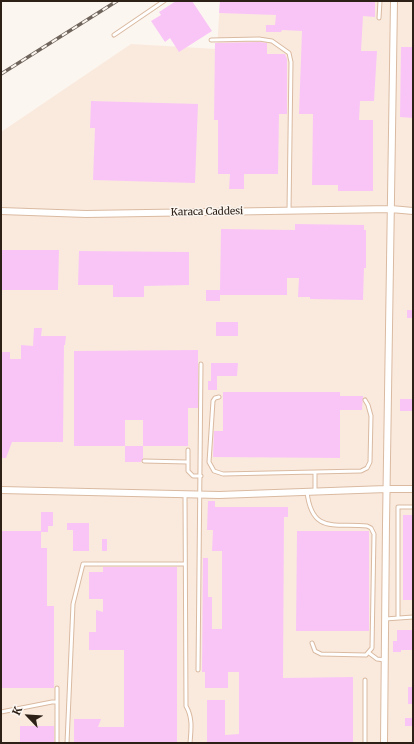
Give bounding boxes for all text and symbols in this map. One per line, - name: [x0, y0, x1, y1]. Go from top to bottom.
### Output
- street label: Karaca Caddesi: [171, 205, 243, 219]
- north arrow: [8, 696, 48, 736]
- text: K: [9, 704, 25, 718]

